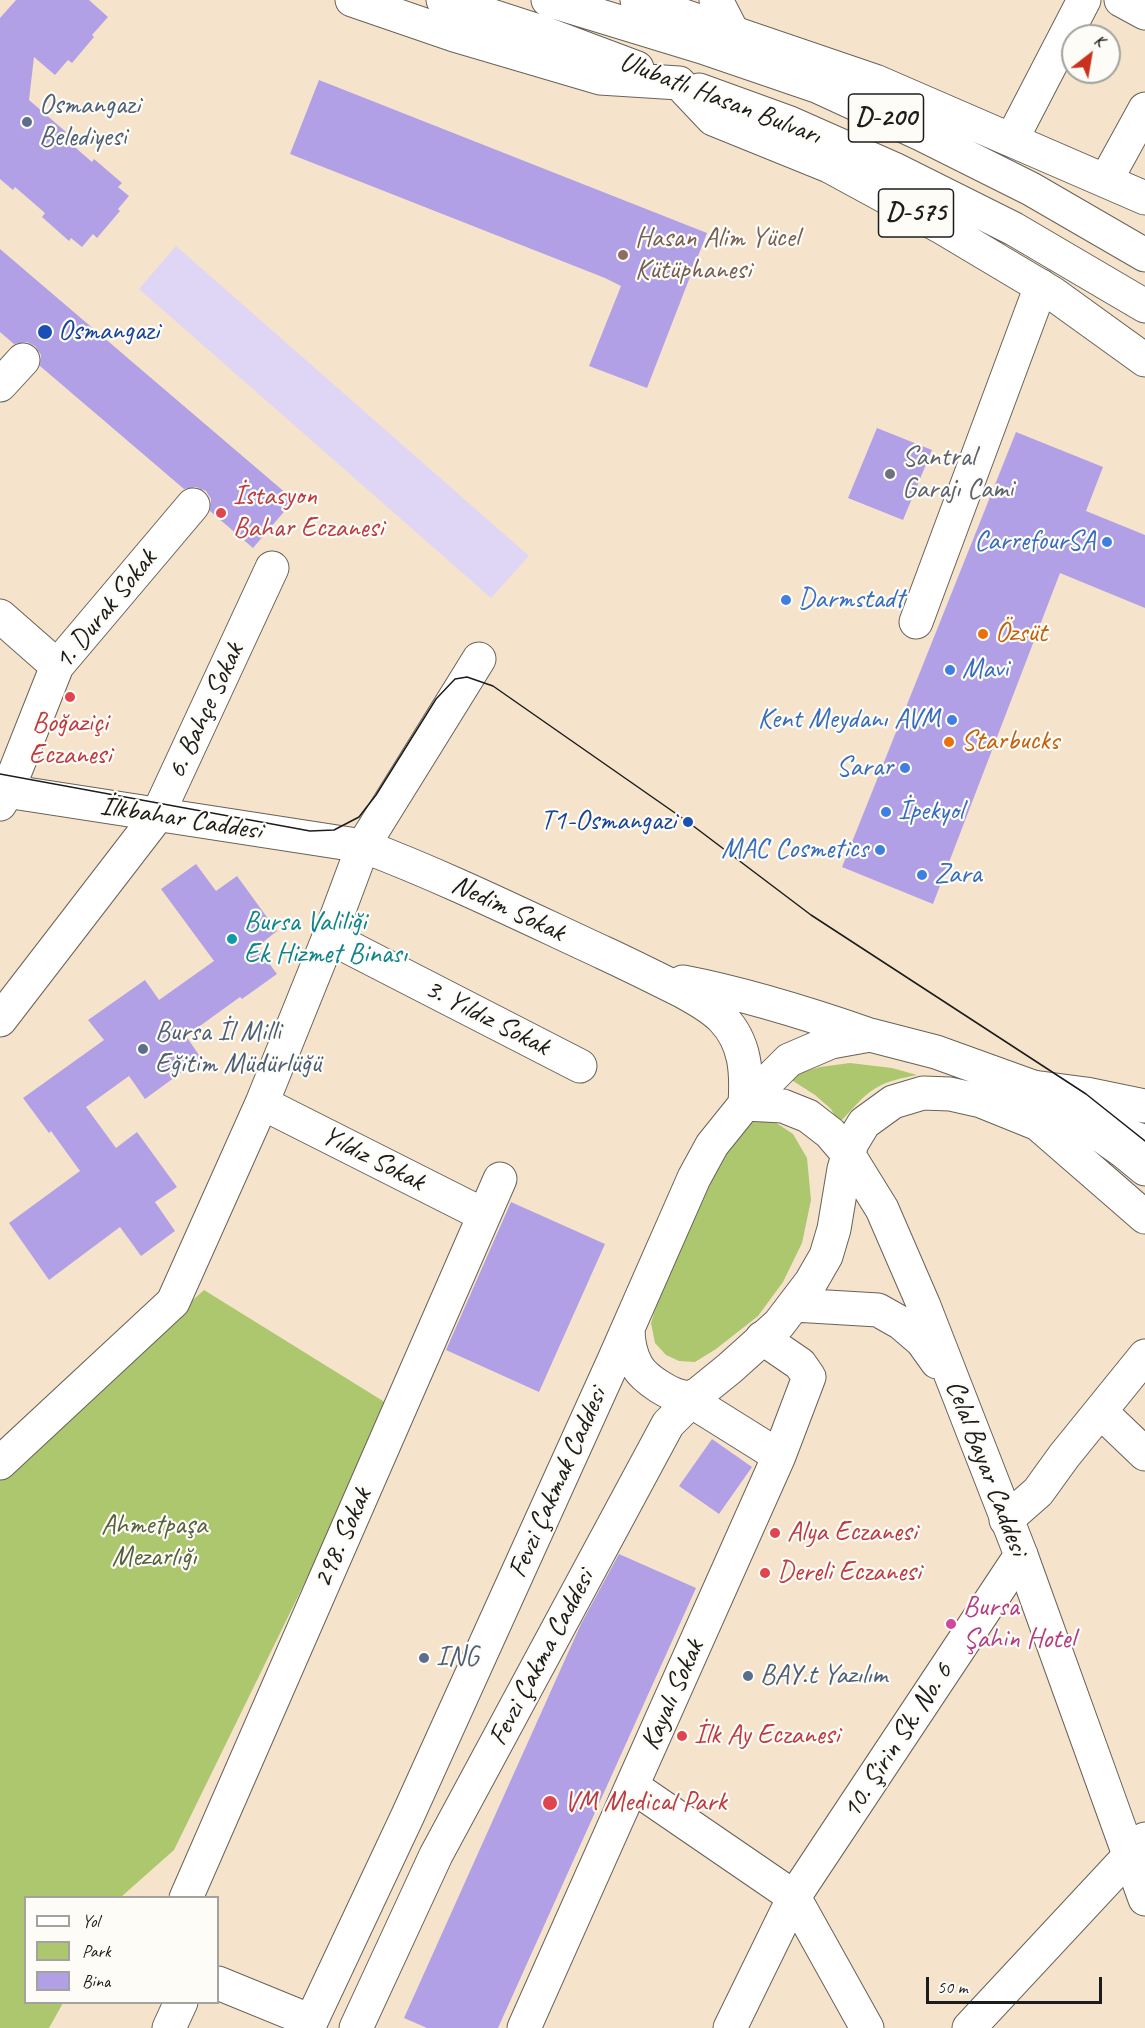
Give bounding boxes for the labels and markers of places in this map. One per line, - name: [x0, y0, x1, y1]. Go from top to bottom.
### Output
- place label: Osmangazi Belediyesi: [39, 89, 140, 155]
- marker: Osmangazi Belediyesi: [20, 115, 34, 129]
- place label: Hasan Alim Yücel Kütüphanesi: [635, 222, 799, 288]
- marker: Hasan Alim Yücel Kütüphanesi: [616, 248, 630, 262]
- place label: Osmangazi: [58, 315, 159, 349]
- marker: Osmangazi: [36, 323, 54, 341]
- place label: Santral Garajı Cami: [902, 441, 1013, 507]
- marker: Santral Garajı Cami: [883, 467, 897, 481]
- place label: İstasyon Bahar Eczanesi: [233, 480, 383, 546]
- marker: İstasyon Bahar Eczanesi: [214, 506, 228, 520]
- place label: CarrefourSA: [974, 525, 1095, 559]
- marker: CarrefourSA: [1100, 535, 1114, 549]
- place label: Darmstadt: [798, 583, 904, 617]
- marker: Darmstadt: [779, 593, 793, 607]
- place label: Özsüt: [995, 617, 1047, 651]
- marker: Özsüt: [976, 627, 990, 641]
- place label: Mavi: [962, 653, 1008, 687]
- marker: Mavi: [943, 663, 957, 677]
- marker: Boğaziçi Eczanesi: [63, 690, 77, 704]
- place label: Kent Meydanı AVM: [758, 703, 940, 737]
- place label: Boğaziçi Eczanesi: [29, 707, 111, 773]
- marker: Kent Meydanı AVM: [945, 713, 959, 727]
- place label: Starbucks: [961, 725, 1059, 759]
- marker: Starbucks: [942, 735, 956, 749]
- place label: Sarar: [836, 751, 893, 785]
- marker: Sarar: [898, 761, 912, 775]
- place label: İpekyol: [898, 795, 963, 829]
- place label: T1-Osmangazi: [541, 805, 676, 839]
- marker: İpekyol: [879, 805, 893, 819]
- marker: T1-Osmangazi: [681, 815, 695, 829]
- place label: MAC Cosmetics: [721, 833, 868, 867]
- marker: MAC Cosmetics: [873, 843, 887, 857]
- place label: Zara: [934, 858, 982, 892]
- marker: Zara: [915, 868, 929, 882]
- place label: Bursa Valiliği Ek Hizmet Binası: [244, 906, 407, 972]
- marker: Bursa Valiliği Ek Hizmet Binası: [225, 932, 239, 946]
- place label: Bursa İl Milli Eğitim Müdürlüğü: [155, 1016, 321, 1082]
- marker: Bursa İl Milli Eğitim Müdürlüğü: [136, 1042, 150, 1056]
- place label: Alya Eczanesi: [787, 1516, 917, 1550]
- marker: Alya Eczanesi: [768, 1526, 782, 1540]
- place label: Dereli Eczanesi: [777, 1556, 921, 1590]
- marker: Dereli Eczanesi: [758, 1566, 772, 1580]
- place label: Bursa Şahin Hotel: [963, 1591, 1075, 1657]
- marker: Bursa Şahin Hotel: [944, 1617, 958, 1631]
- place label: ING: [436, 1641, 478, 1675]
- marker: ING: [417, 1651, 431, 1665]
- place label: BAY.t Yazılım: [760, 1659, 887, 1693]
- marker: BAY.t Yazılım: [741, 1669, 755, 1683]
- place label: İlk Ay Eczanesi: [694, 1719, 839, 1753]
- marker: İlk Ay Eczanesi: [675, 1729, 689, 1743]
- place label: VM Medical Park: [564, 1786, 727, 1820]
- marker: VM Medical Park: [541, 1794, 559, 1812]

